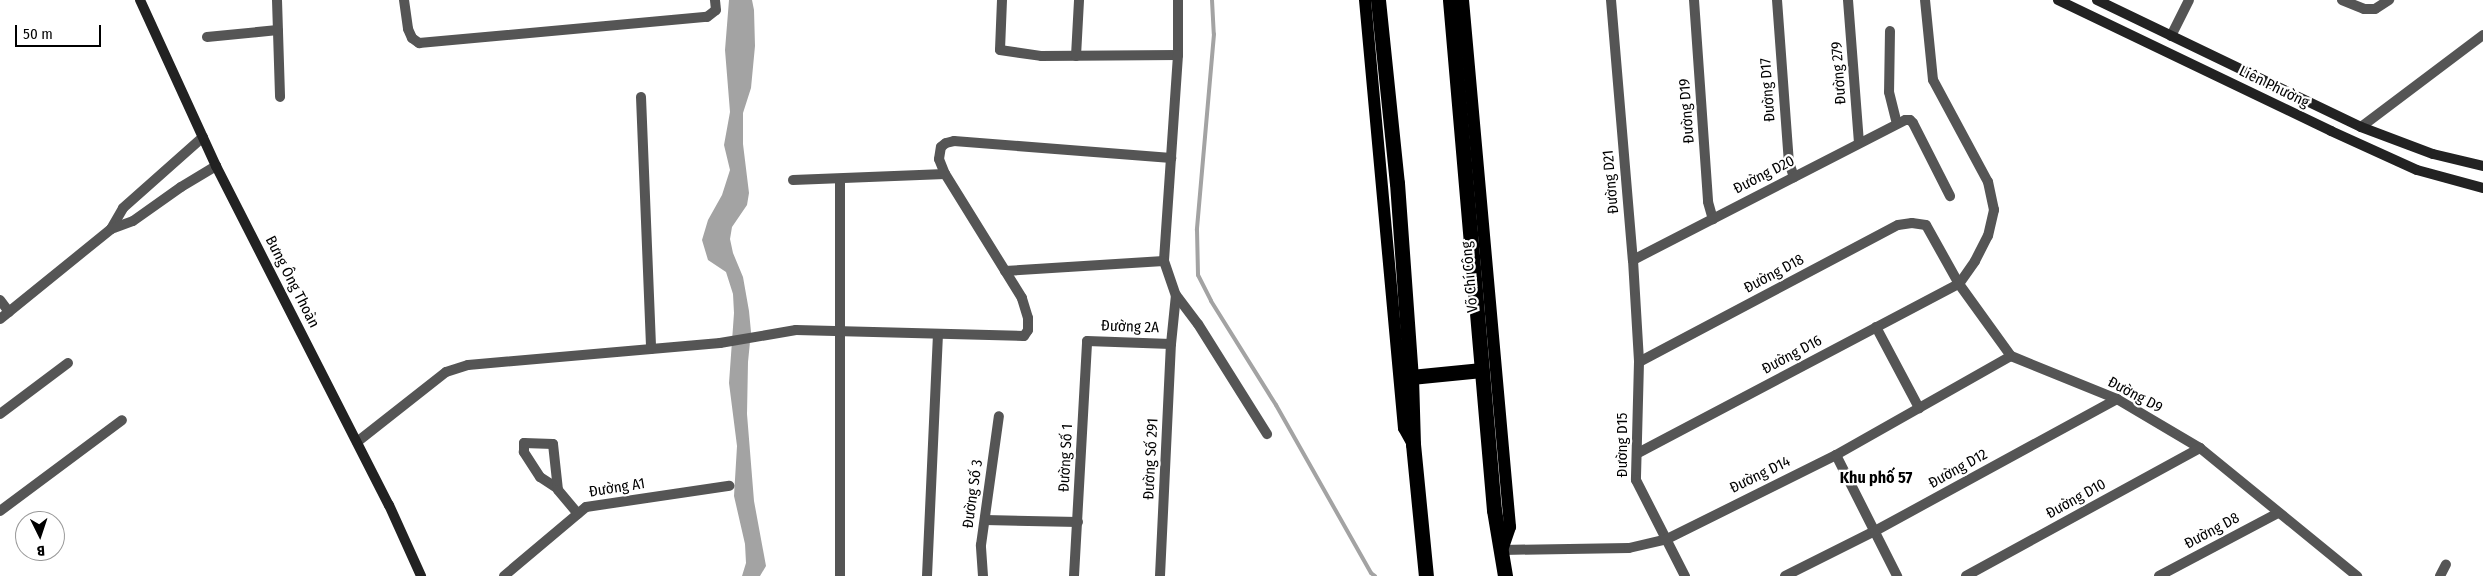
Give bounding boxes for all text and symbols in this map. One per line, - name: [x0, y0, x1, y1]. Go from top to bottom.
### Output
- scale bar: [18, 15, 104, 47]
- text: 50 m: [23, 25, 53, 43]
- street label: Đường 279: [1828, 41, 1850, 105]
- street label: Đường D17: [1757, 57, 1779, 123]
- street label: Liên Phường: [2236, 62, 2312, 112]
- street label: Đường D19: [1676, 78, 1698, 144]
- street label: Đường D21: [1599, 149, 1623, 215]
- street label: Đường D20: [1730, 152, 1798, 198]
- street label: Bưng Ông Thoàn: [261, 233, 323, 331]
- street label: Võ Chí Công: [1458, 241, 1482, 313]
- street label: Đường D18: [1741, 251, 1807, 297]
- street label: Đường 2A: [1101, 317, 1159, 337]
- street label: Đường D16: [1759, 332, 1825, 378]
- street label: Đường D9: [2105, 373, 2165, 417]
- street label: Đường D15: [1614, 413, 1632, 477]
- street label: Đường Số 291: [1140, 418, 1162, 500]
- street label: Đường Số 1: [1055, 423, 1077, 493]
- street label: Đường D12: [1925, 445, 1991, 493]
- street label: Đường D14: [1727, 453, 1793, 497]
- street label: Đường Số 3: [959, 459, 987, 529]
- district label: Khu phố 57: [1840, 468, 1912, 488]
- street label: Đường A1: [588, 475, 646, 501]
- street label: Đường D10: [2043, 475, 2109, 523]
- street label: Đường D8: [2181, 509, 2243, 553]
- north arrow: [15, 511, 65, 561]
- text: B: [37, 542, 46, 559]

